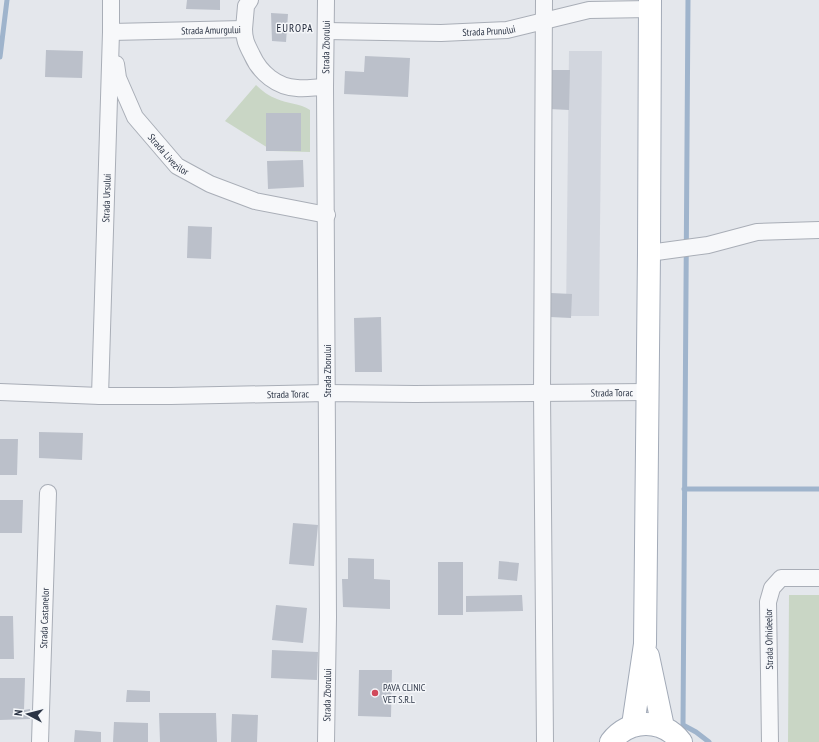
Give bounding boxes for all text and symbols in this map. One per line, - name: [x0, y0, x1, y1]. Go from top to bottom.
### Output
- street label: Strada Zborului: [319, 20, 332, 74]
- district label: EUROPA: [276, 21, 314, 35]
- street label: Strada Prunului: [462, 22, 517, 39]
- street label: Strada Amurgului: [181, 23, 241, 37]
- street label: Strada Livezilor: [145, 131, 191, 178]
- street label: Strada Ursului: [99, 173, 113, 223]
- street label: Strada Zborului: [321, 344, 334, 398]
- street label: Strada Torac: [591, 386, 633, 399]
- street label: Strada Torac: [267, 387, 310, 401]
- street label: Strada Castanelor: [37, 587, 51, 649]
- street label: Strada Orhideelor: [762, 608, 776, 670]
- street label: Strada Zborului: [320, 668, 334, 722]
- place label: PAVA CLINIC VET S.R.L: [382, 681, 426, 706]
- marker: PAVA CLINIC VET S.R.L: [370, 688, 380, 698]
- north arrow: [8, 694, 48, 734]
- text: N: [11, 709, 25, 717]

